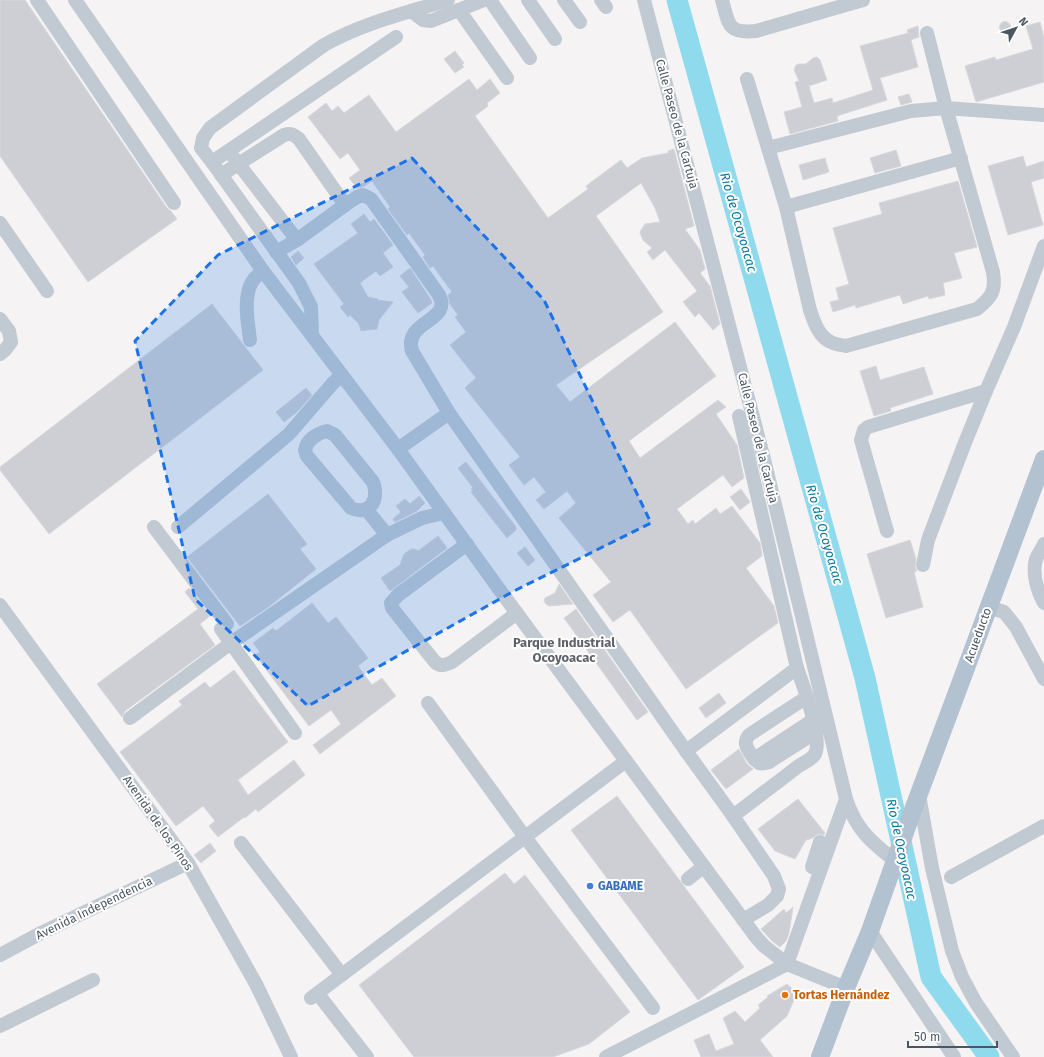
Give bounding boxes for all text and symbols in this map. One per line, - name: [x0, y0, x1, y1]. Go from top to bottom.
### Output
- north arrow: [996, 8, 1036, 48]
- text: N: [1016, 15, 1031, 29]
- street label: Calle Paseo de la Cartuja: [653, 58, 701, 190]
- water label: Rio de Ocoyoacac: [717, 171, 760, 274]
- street label: Calle Paseo de la Cartuja: [735, 371, 781, 505]
- water label: Rio de Ocoyoacac: [803, 483, 846, 586]
- street label: Acueducto: [962, 606, 994, 664]
- district label: Parque Industrial Ocoyoacac: [513, 635, 615, 665]
- street label: Avenida de los Pinos: [120, 773, 196, 874]
- water label: Rio de Ocoyoacac: [883, 797, 920, 902]
- street label: Avenida Independencia: [33, 874, 155, 942]
- place label: GABAME: [598, 879, 643, 893]
- marker: GABAME: [585, 881, 595, 891]
- place label: Tortas Hernández: [793, 988, 890, 1002]
- marker: Tortas Hernández: [780, 990, 790, 1000]
- scale bar: [908, 1023, 997, 1049]
- text: 50 m: [914, 1030, 940, 1044]

